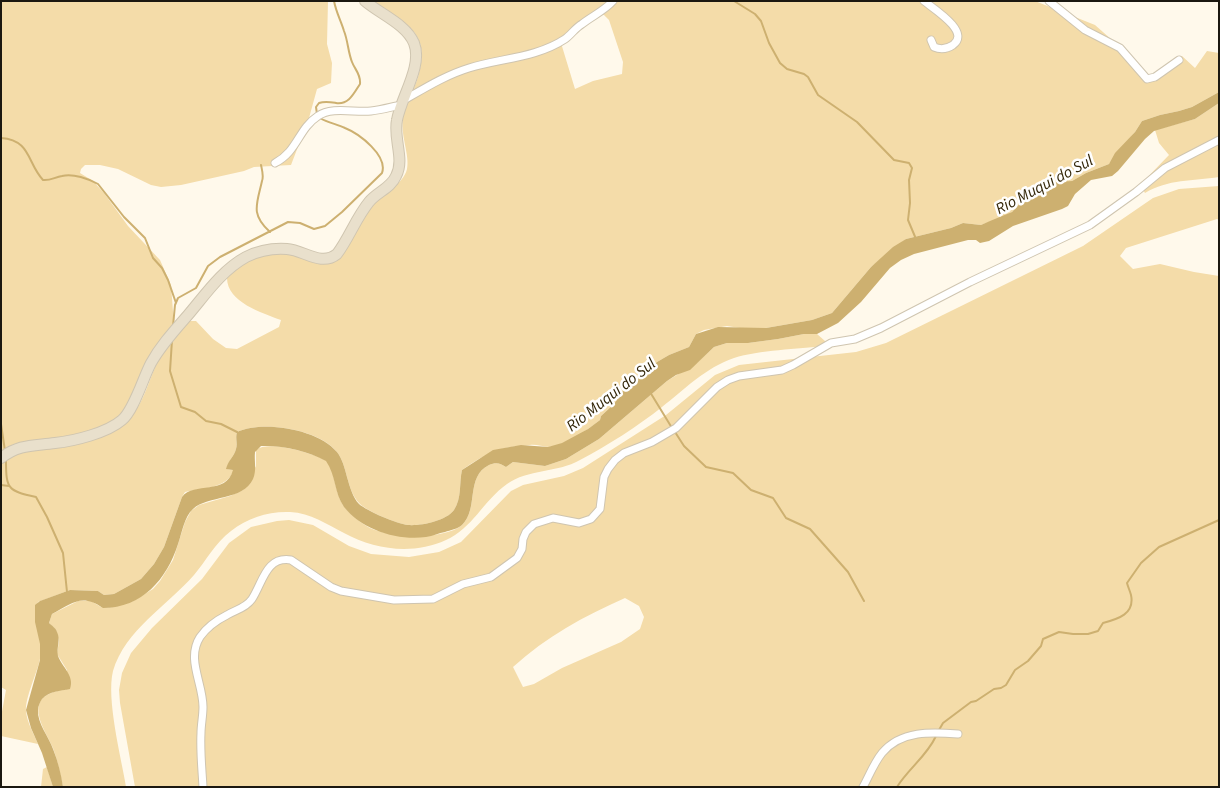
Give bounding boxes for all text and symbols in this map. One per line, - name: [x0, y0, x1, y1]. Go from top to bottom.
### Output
- water label: Rio Muqui do Sul: [993, 152, 1097, 220]
- water label: Rio Muqui do Sul: [564, 355, 660, 437]

